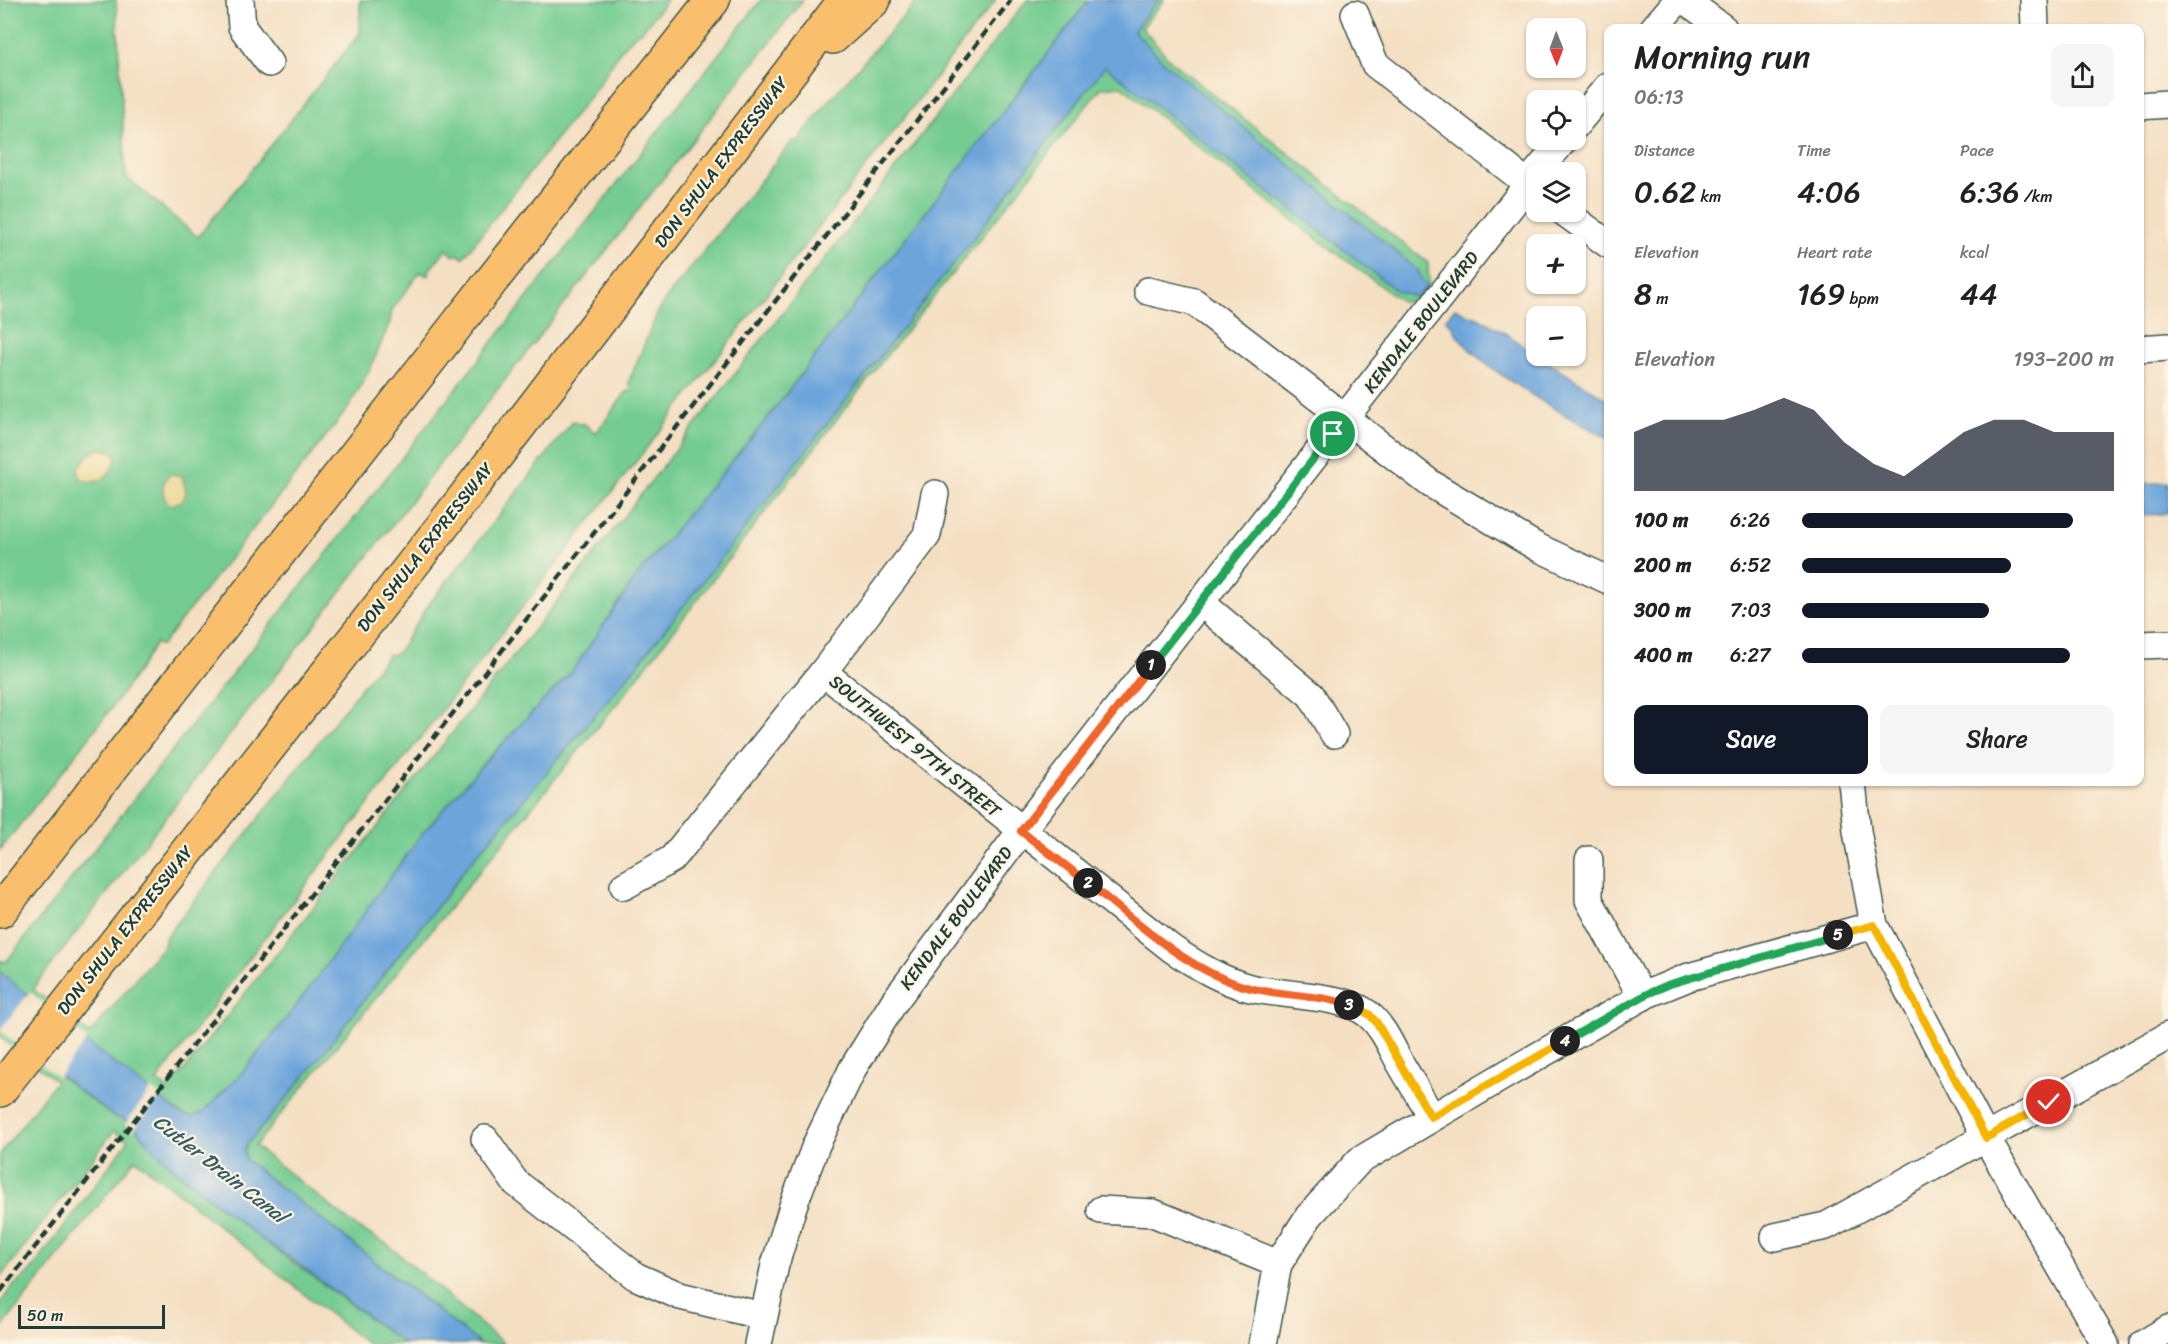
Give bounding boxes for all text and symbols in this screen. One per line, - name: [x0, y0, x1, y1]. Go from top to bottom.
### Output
- north arrow: [1526, 18, 1586, 78]
- map controls: [1526, 18, 1586, 366]
- text: Morning run: [1634, 28, 1810, 86]
- button: share: [2051, 44, 2114, 107]
- street label: DON SHULA EXPRESSWAY: [645, 68, 797, 255]
- text: 06:13: [1634, 80, 1684, 115]
- button: locate: [1526, 90, 1586, 150]
- text: Distance: [1634, 136, 1695, 165]
- text: Time: [1797, 136, 1831, 165]
- text: Pace: [1960, 136, 1994, 165]
- button: layers: [1526, 162, 1586, 222]
- text: 0.62: [1634, 165, 1696, 219]
- text: 4:06: [1797, 165, 1861, 219]
- text: 6:36: [1960, 165, 2020, 219]
- text: km: [1696, 182, 1721, 211]
- text: /km: [2020, 182, 2053, 211]
- button: +: [1526, 234, 1586, 294]
- text: Elevation: [1634, 238, 1699, 267]
- text: Heart rate: [1797, 238, 1872, 267]
- text: kcal: [1960, 238, 1989, 267]
- street label: KENDALE BOULEVARD: [1355, 243, 1487, 400]
- text: 8: [1634, 267, 1652, 321]
- text: 169: [1797, 267, 1845, 321]
- text: 44: [1960, 267, 1998, 321]
- text: m: [1652, 284, 1669, 313]
- text: bpm: [1845, 284, 1879, 313]
- button: −: [1526, 306, 1586, 366]
- text: Elevation: [1634, 342, 1715, 377]
- text: 193–200 m: [2013, 342, 2114, 377]
- pin: [1307, 408, 1358, 459]
- icon: arrive: [1316, 417, 1349, 450]
- street label: DON SHULA EXPRESSWAY: [348, 454, 503, 639]
- text: 100 m: [1634, 503, 1688, 538]
- text: 6:26: [1730, 503, 1770, 538]
- text: 200 m: [1634, 548, 1691, 583]
- text: 6:52: [1730, 548, 1771, 583]
- text: 300 m: [1634, 593, 1691, 628]
- text: 7:03: [1730, 593, 1771, 628]
- text: 400 m: [1634, 638, 1692, 673]
- text: 6:27: [1730, 638, 1770, 673]
- pin: 1: [1136, 650, 1166, 680]
- text: 1: [1148, 650, 1154, 679]
- street label: SOUTHWEST 97TH STREET: [822, 666, 1009, 826]
- button: Save: [1634, 705, 1868, 774]
- button: Share: [1880, 705, 2114, 774]
- street label: DON SHULA EXPRESSWAY: [48, 837, 203, 1022]
- street label: KENDALE BOULEVARD: [891, 839, 1021, 997]
- pin: 2: [1073, 868, 1103, 898]
- text: 2: [1083, 868, 1093, 897]
- pin: 5: [1823, 920, 1853, 950]
- text: 5: [1833, 920, 1843, 949]
- pin: 3: [1334, 990, 1364, 1020]
- text: 3: [1345, 990, 1353, 1019]
- pin: 4: [1550, 1026, 1580, 1056]
- text: 4: [1560, 1026, 1570, 1055]
- pin: [2023, 1076, 2074, 1127]
- icon: check: [2032, 1085, 2065, 1118]
- water label: Cutler Drain Canal: [145, 1105, 298, 1235]
- text: 50 m: [27, 1301, 63, 1330]
- scale bar: [18, 1302, 165, 1330]

